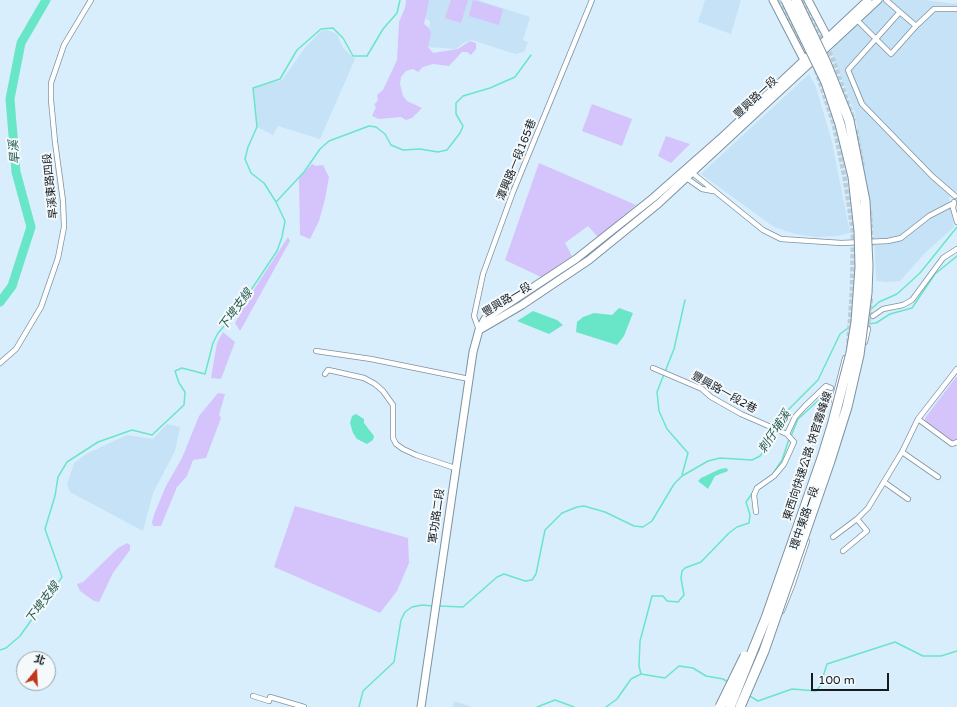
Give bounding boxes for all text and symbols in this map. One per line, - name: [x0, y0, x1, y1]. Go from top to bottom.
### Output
- street label: 豐興路一段: [731, 74, 781, 122]
- street label: 潭興路一段165巷: [495, 117, 539, 203]
- water label: 旱溪: [7, 139, 23, 165]
- street label: 旱溪東路四段: [41, 152, 61, 220]
- street label: 豐興路一段: [480, 280, 534, 320]
- water label: 下埤支線: [216, 286, 256, 334]
- street label: 豐興路一段2巷: [689, 370, 759, 416]
- street label: 東西向快速公路 快官霧峰線: [781, 390, 835, 522]
- water label: 刺仔埔溪: [756, 408, 794, 456]
- street label: 環中東路一段: [788, 485, 822, 551]
- street label: 軍功路二段: [427, 488, 447, 544]
- water label: 下埤支線: [23, 579, 63, 627]
- north arrow: [16, 651, 56, 691]
- text: 北: [32, 652, 47, 668]
- scale bar: [813, 665, 891, 691]
- text: 100 m: [818, 673, 855, 687]

